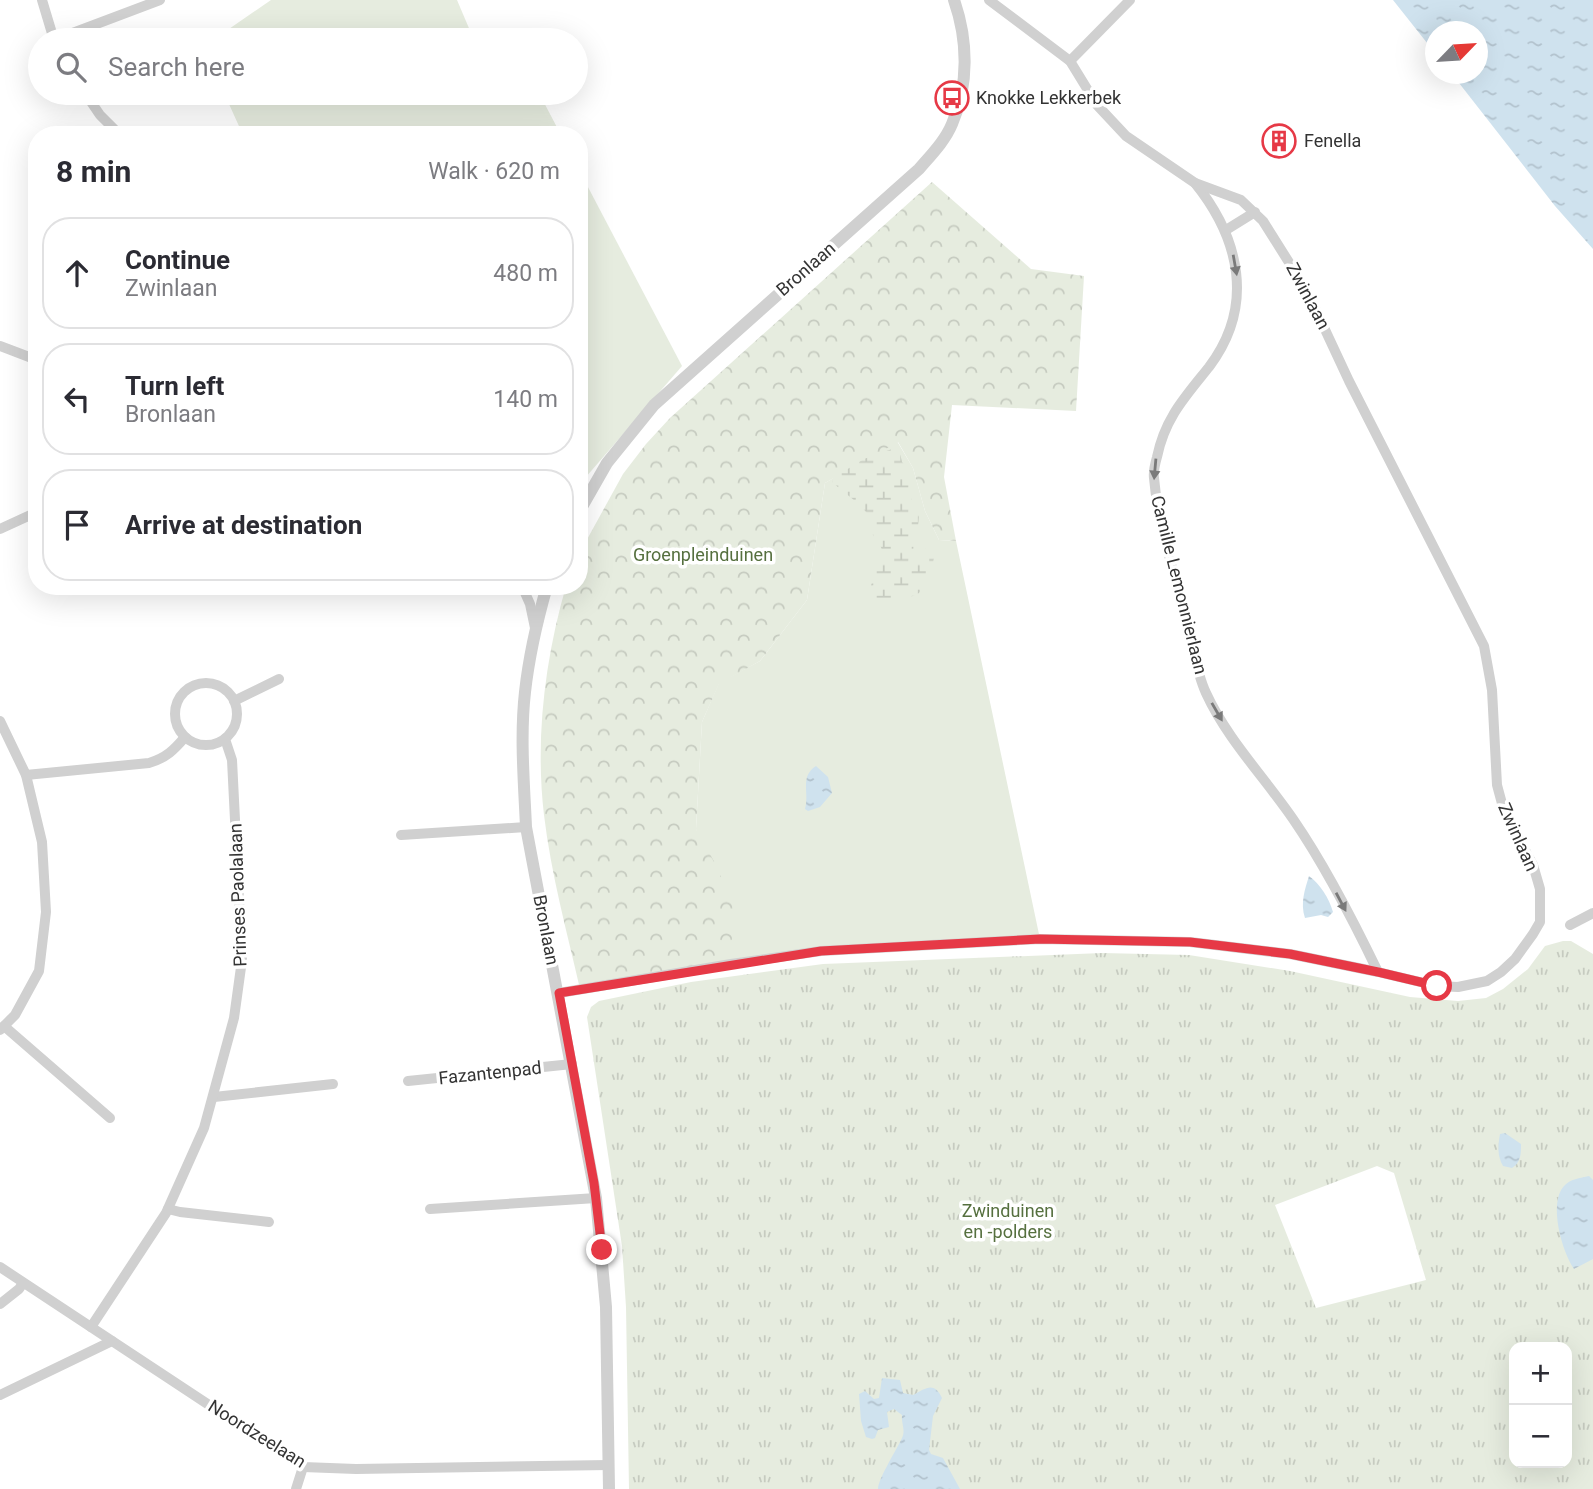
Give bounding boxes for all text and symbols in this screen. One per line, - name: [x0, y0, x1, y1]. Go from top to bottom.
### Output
- north arrow: [1425, 21, 1488, 84]
- search box: [28, 28, 588, 105]
- icon: search: [52, 48, 90, 86]
- text: Search here: [108, 52, 245, 82]
- bus stop icon: Knokke Lekkerbek: [933, 79, 971, 117]
- place label: Knokke Lekkerbek: [976, 87, 1122, 108]
- building icon: Fenella: [1260, 122, 1298, 160]
- place label: Fenella: [1304, 130, 1361, 151]
- text: 8 min: [56, 154, 131, 189]
- text: Walk · 620 m: [428, 158, 560, 185]
- street label: Bronlaan: [772, 237, 839, 300]
- text: Continue: [125, 245, 230, 275]
- icon: ahead: [58, 254, 96, 292]
- one-way arrow: [1229, 254, 1240, 276]
- street label: Zwinlaan: [1282, 259, 1335, 333]
- text: 480 m: [493, 260, 558, 287]
- text: Zwinlaan: [125, 275, 217, 302]
- text: Turn left: [125, 371, 224, 401]
- icon: left: [58, 380, 96, 418]
- text: 140 m: [493, 386, 558, 413]
- text: Bronlaan: [125, 401, 216, 428]
- one-way arrow: [1150, 459, 1161, 481]
- street label: Camille Lemonnierlaan: [1147, 493, 1212, 676]
- icon: arrive: [58, 506, 96, 544]
- text: Arrive at destination: [125, 510, 362, 540]
- park label: Groenpleinduinen: [633, 544, 773, 565]
- one-way arrow: [1211, 702, 1223, 722]
- street label: Zwinlaan: [1494, 800, 1543, 874]
- street label: Prinses Paolalaan: [224, 823, 251, 967]
- one-way arrow: [1335, 892, 1347, 912]
- street label: Bronlaan: [529, 893, 564, 967]
- route start: [1421, 970, 1452, 1001]
- street label: Fazantenpad: [437, 1057, 543, 1088]
- park label: Zwinduinen en -polders: [962, 1200, 1054, 1242]
- route end: [586, 1234, 617, 1265]
- map controls: [1509, 1342, 1572, 1468]
- button: +: [1509, 1342, 1572, 1405]
- street label: Noordzeelaan: [205, 1395, 310, 1472]
- button: −: [1509, 1405, 1572, 1468]

